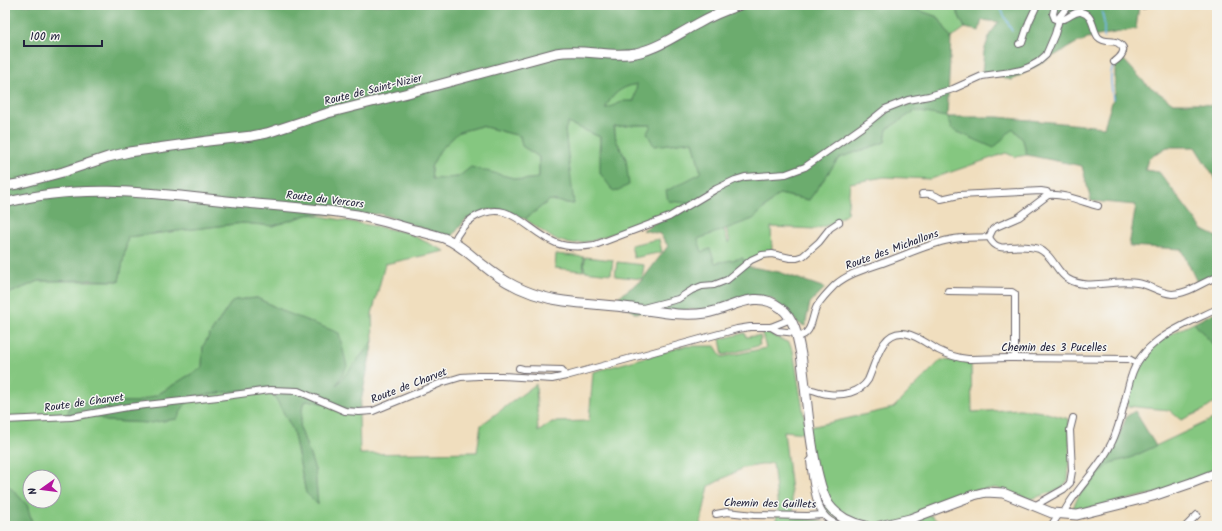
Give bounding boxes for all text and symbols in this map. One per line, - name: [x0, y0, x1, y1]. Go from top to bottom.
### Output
- scale bar: [24, 22, 102, 48]
- text: 100 m: [30, 27, 61, 46]
- street label: Route de Saint-Nizier: [322, 69, 425, 111]
- street label: Route du Vercors: [285, 186, 365, 214]
- street label: Route des Michallons: [843, 225, 941, 275]
- street label: Chemin des 3 Pucelles: [1001, 339, 1107, 357]
- street label: Route de Charvet: [368, 363, 450, 409]
- street label: Route de Charvet: [43, 388, 126, 418]
- north arrow: [22, 469, 62, 509]
- text: N: [24, 486, 43, 497]
- street label: Chemin des Guillets: [724, 494, 817, 514]

